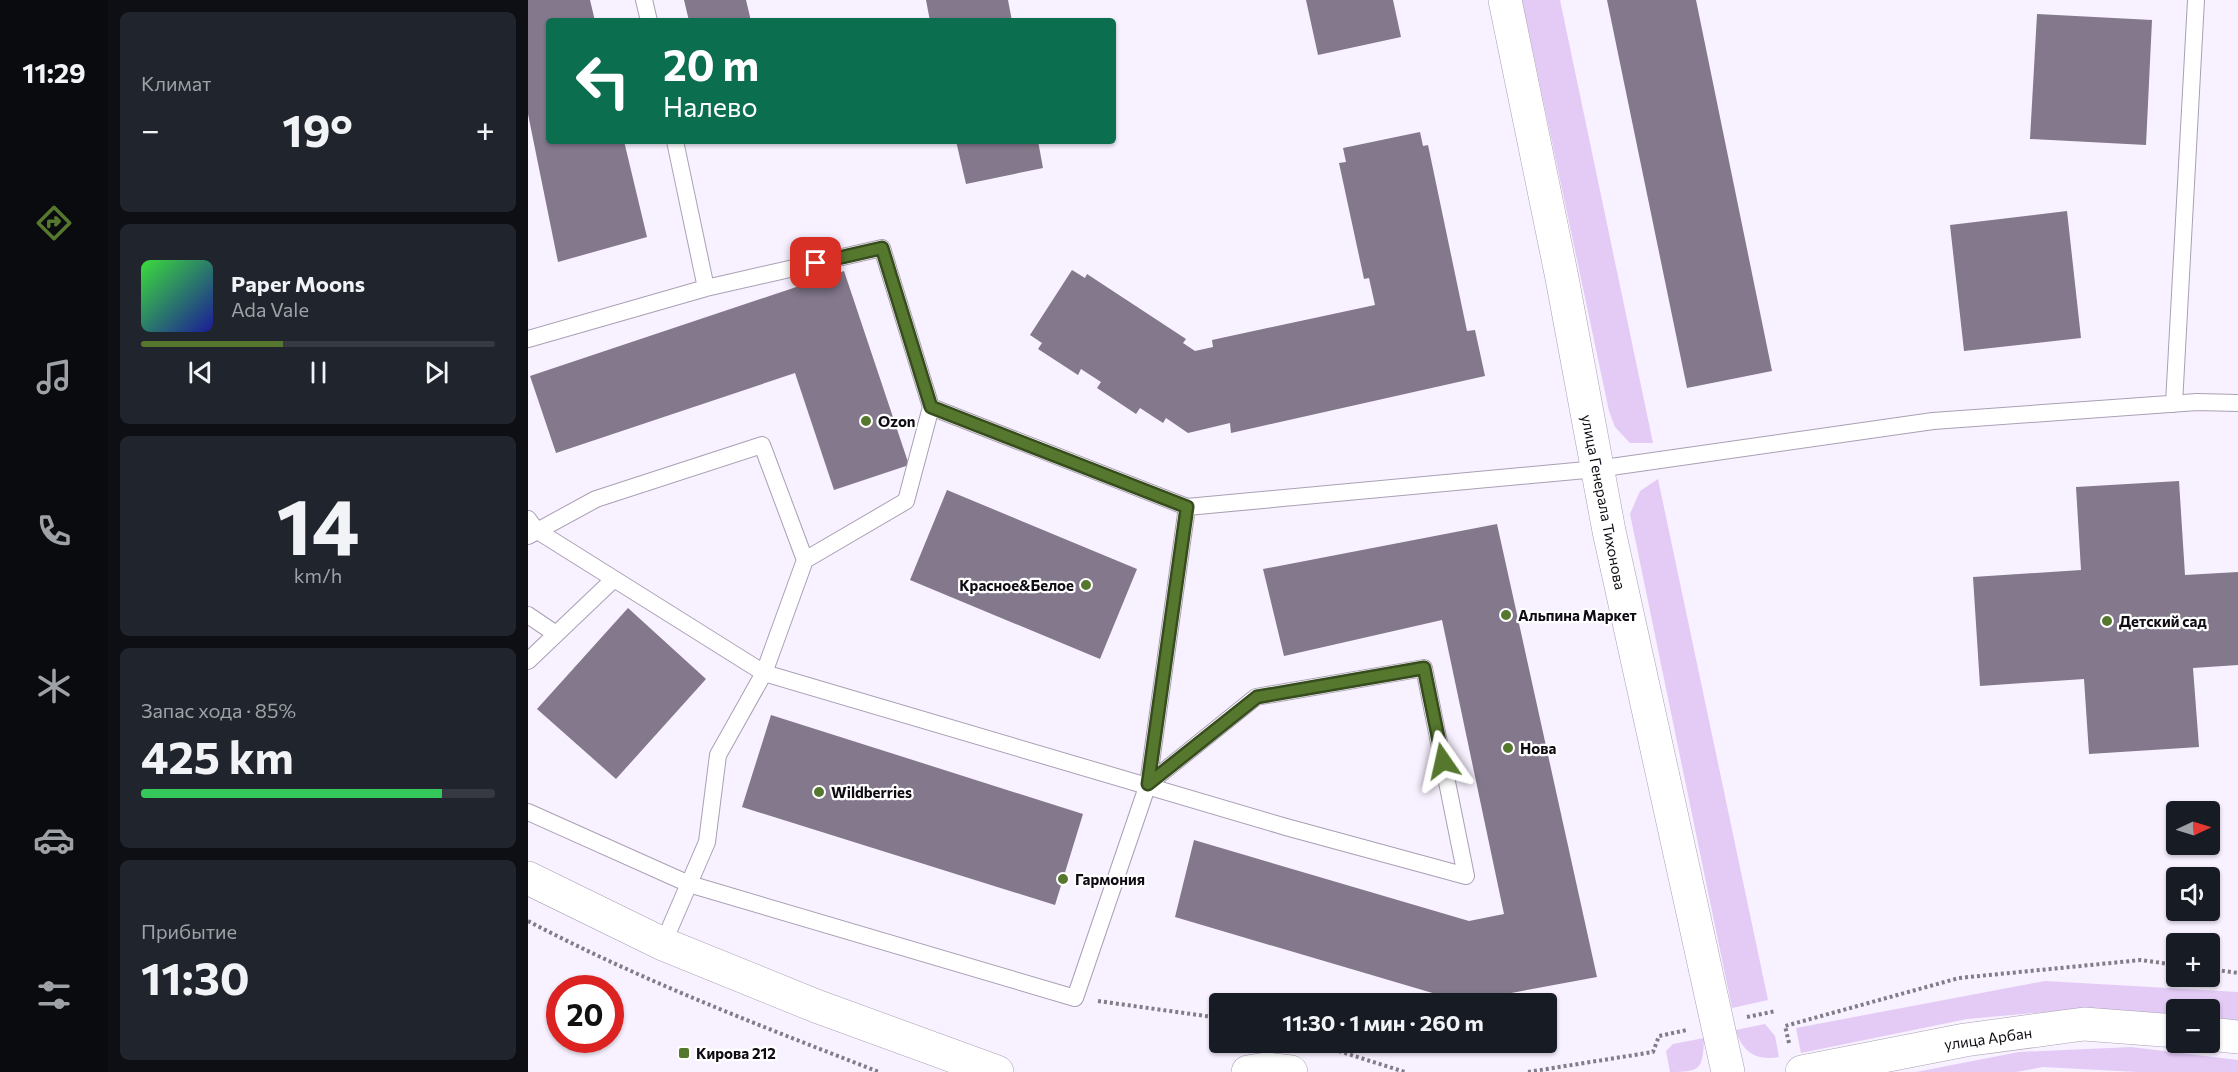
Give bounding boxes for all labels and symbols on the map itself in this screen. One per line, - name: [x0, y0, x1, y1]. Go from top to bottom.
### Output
- pin: [790, 237, 841, 288]
- place label: Ozon: [878, 412, 916, 430]
- street label: улица Генерала Тихонова: [1578, 413, 1630, 591]
- marker: Ozon: [859, 414, 873, 428]
- place label: Красное&Белое: [959, 576, 1074, 594]
- marker: Красное&Белое: [1079, 578, 1093, 592]
- place label: Альпина Маркет: [1518, 606, 1637, 624]
- marker: Альпина Маркет: [1499, 608, 1513, 622]
- place label: Детский сад: [2119, 612, 2207, 630]
- marker: Детский сад: [2100, 614, 2114, 628]
- position arrow: [1411, 729, 1475, 793]
- place label: Нова: [1520, 739, 1556, 757]
- marker: Нова: [1501, 741, 1515, 755]
- place label: Wildberries: [831, 783, 912, 801]
- marker: Wildberries: [812, 785, 826, 799]
- north arrow: [2166, 801, 2220, 855]
- place label: Гармония: [1075, 870, 1145, 888]
- marker: Гармония: [1056, 872, 1070, 886]
- speed limit sign: 20: [546, 975, 624, 1053]
- street label: улица Арбан: [1943, 1023, 2033, 1053]
- place label: Кирова 212: [696, 1044, 776, 1062]
- marker: Кирова 212: [677, 1046, 691, 1060]

